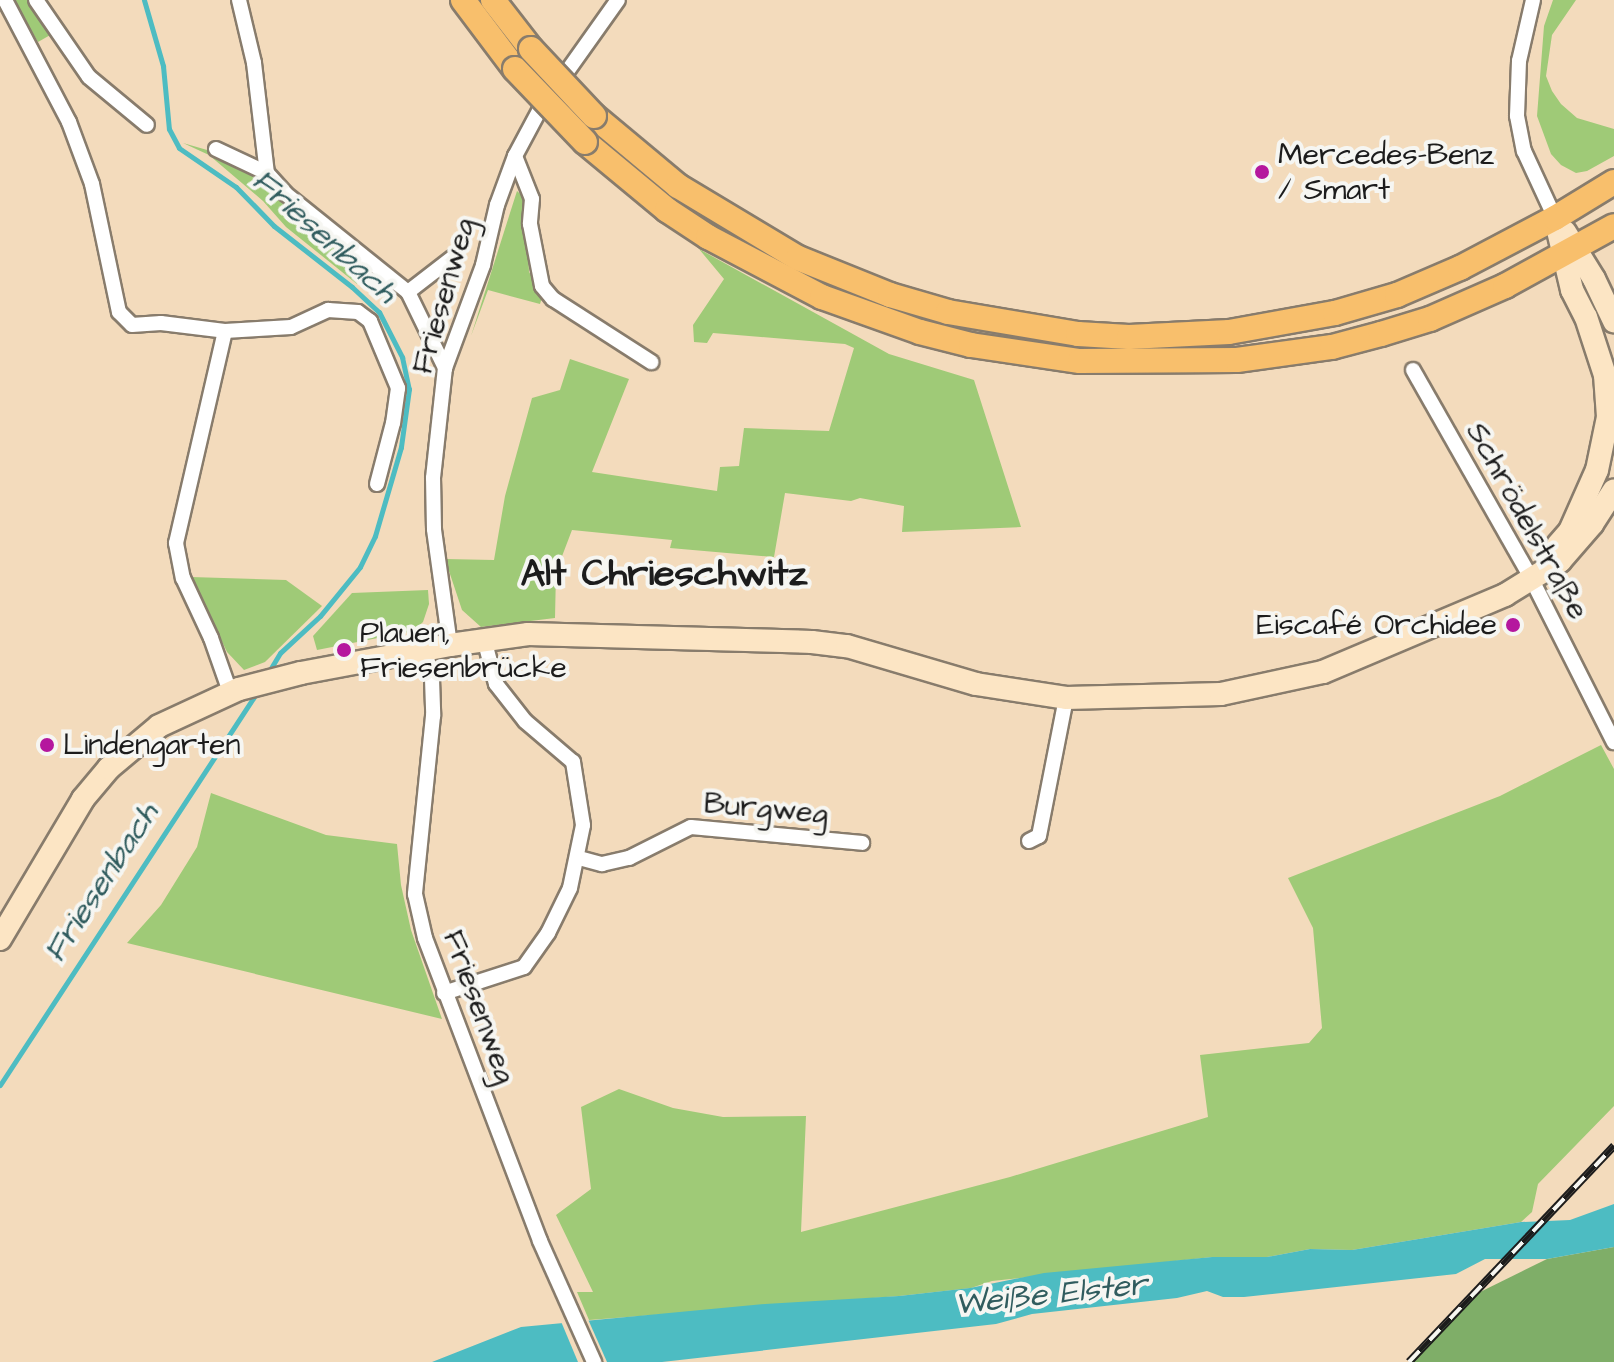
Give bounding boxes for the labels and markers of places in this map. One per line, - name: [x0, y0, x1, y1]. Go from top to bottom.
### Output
- place label: Mercedes-Benz / Smart: [1278, 137, 1494, 208]
- marker: Mercedes-Benz / Smart: [1253, 163, 1271, 181]
- place label: Eiscafé Orchidee: [1256, 607, 1497, 643]
- place label: Plauen, Friesenbrücke: [360, 615, 567, 686]
- marker: Eiscafé Orchidee: [1504, 616, 1522, 634]
- marker: Plauen, Friesenbrücke: [335, 641, 353, 659]
- place label: Lindengarten: [63, 727, 241, 763]
- marker: Lindengarten: [38, 736, 56, 754]

